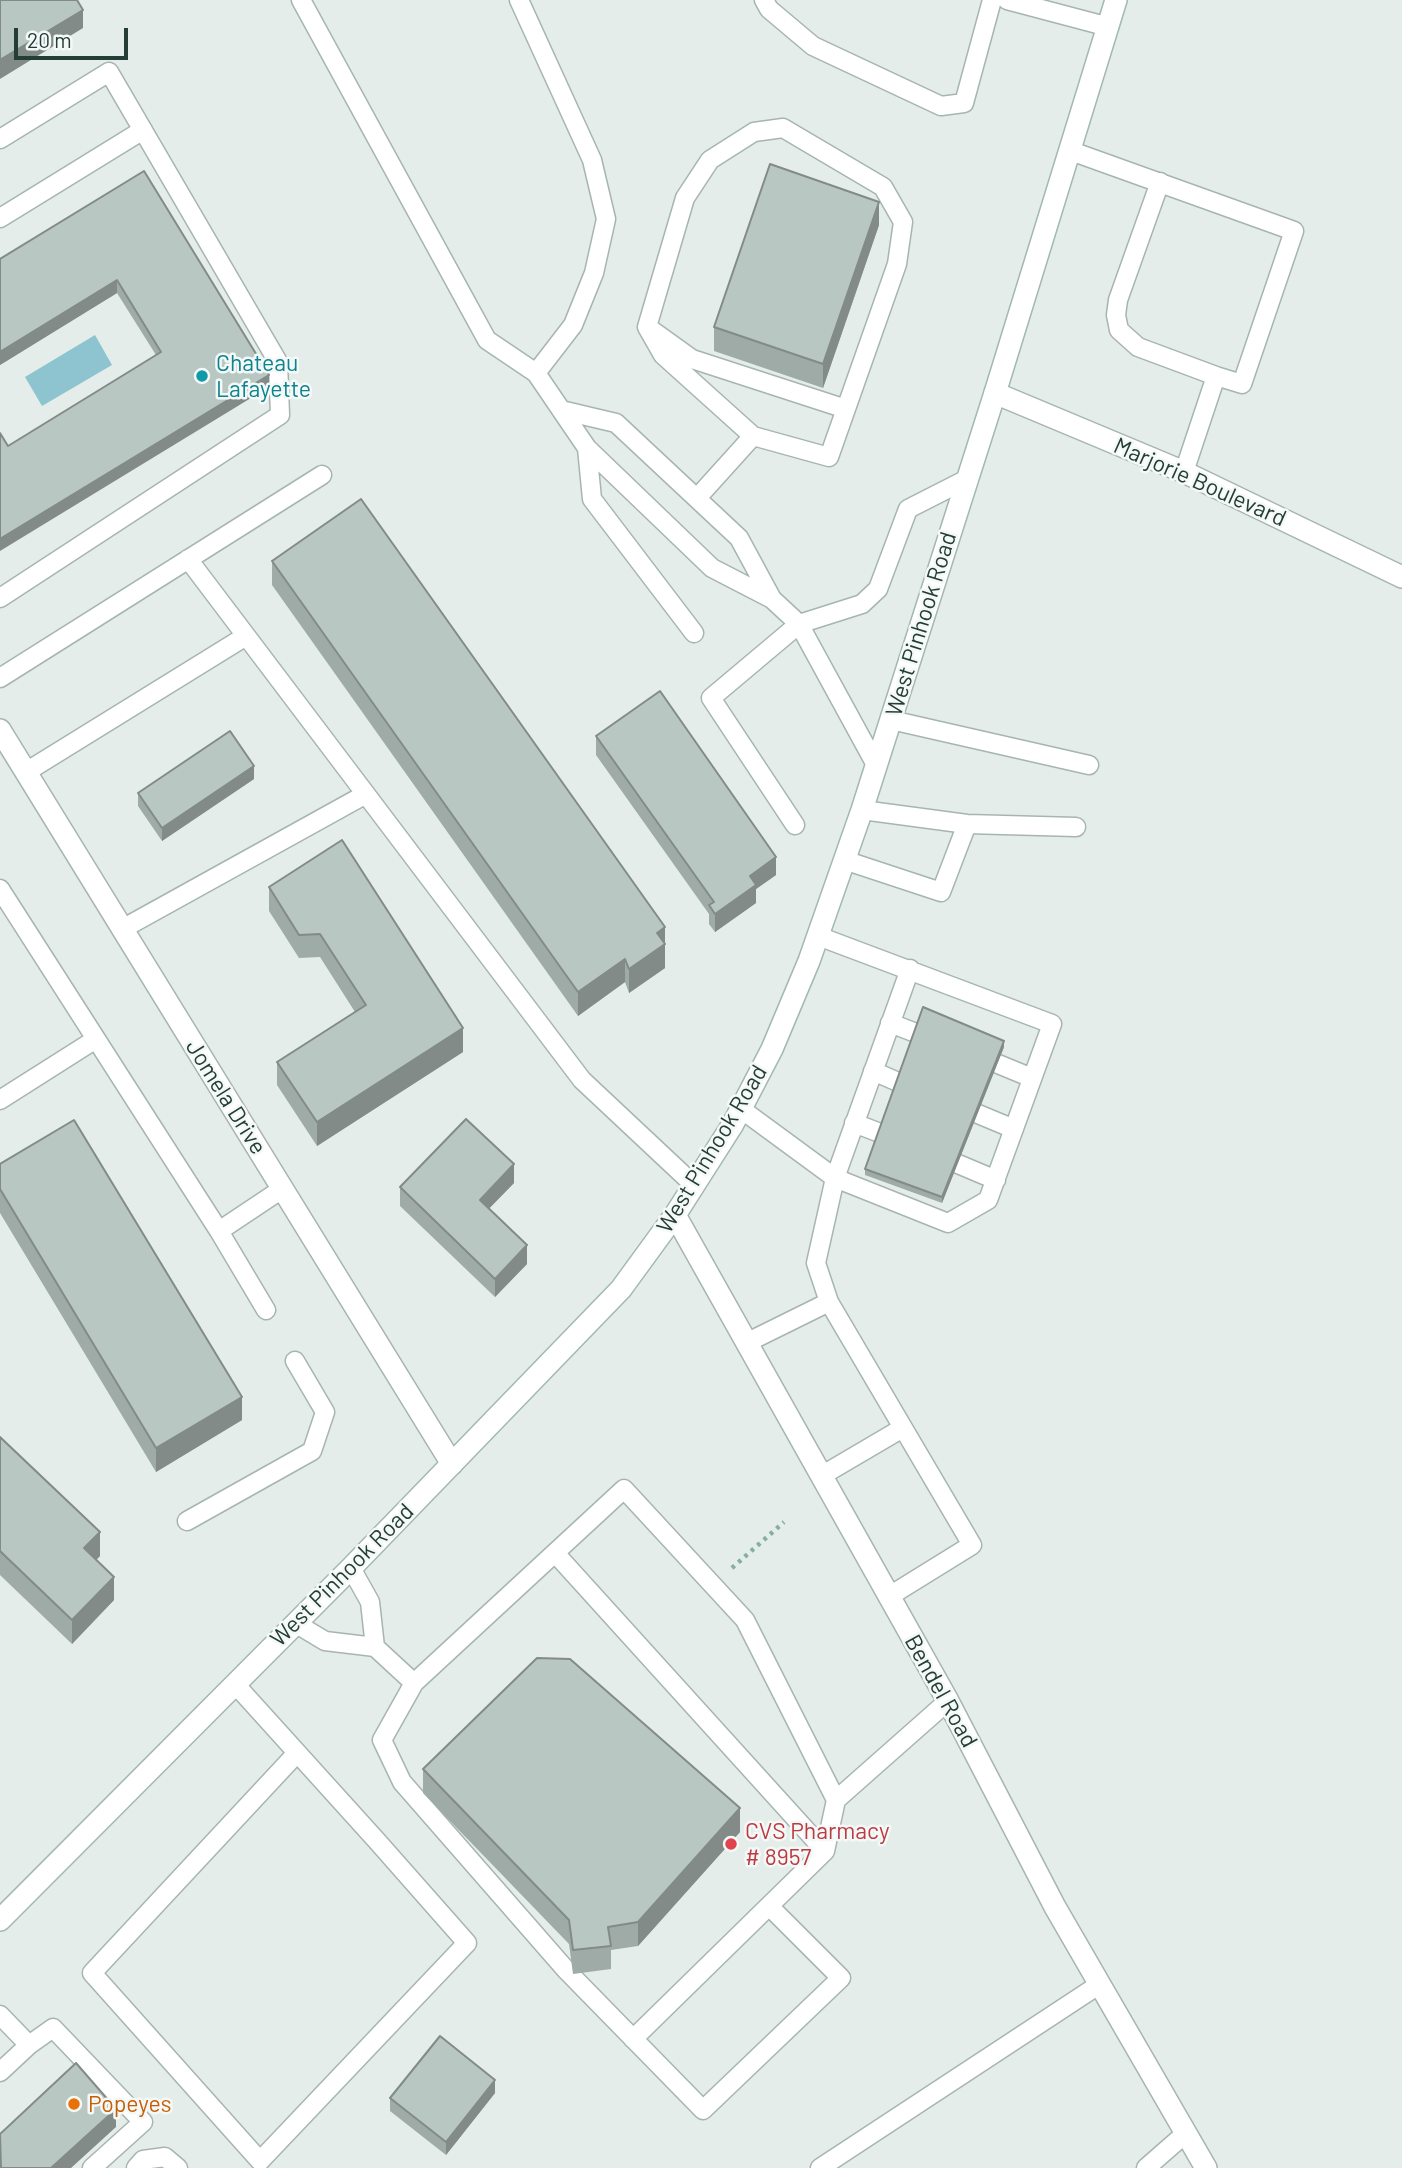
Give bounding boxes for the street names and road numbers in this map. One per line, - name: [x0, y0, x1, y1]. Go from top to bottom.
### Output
- street label: Marjorie Boulevard: [1110, 432, 1290, 532]
- street label: West Pinhook Road: [880, 529, 962, 719]
- street label: Jomela Drive: [180, 1035, 272, 1159]
- street label: West Pinhook Road: [651, 1060, 773, 1238]
- street label: West Pinhook Road: [265, 1498, 419, 1652]
- street label: Bendel Road: [899, 1630, 983, 1752]

